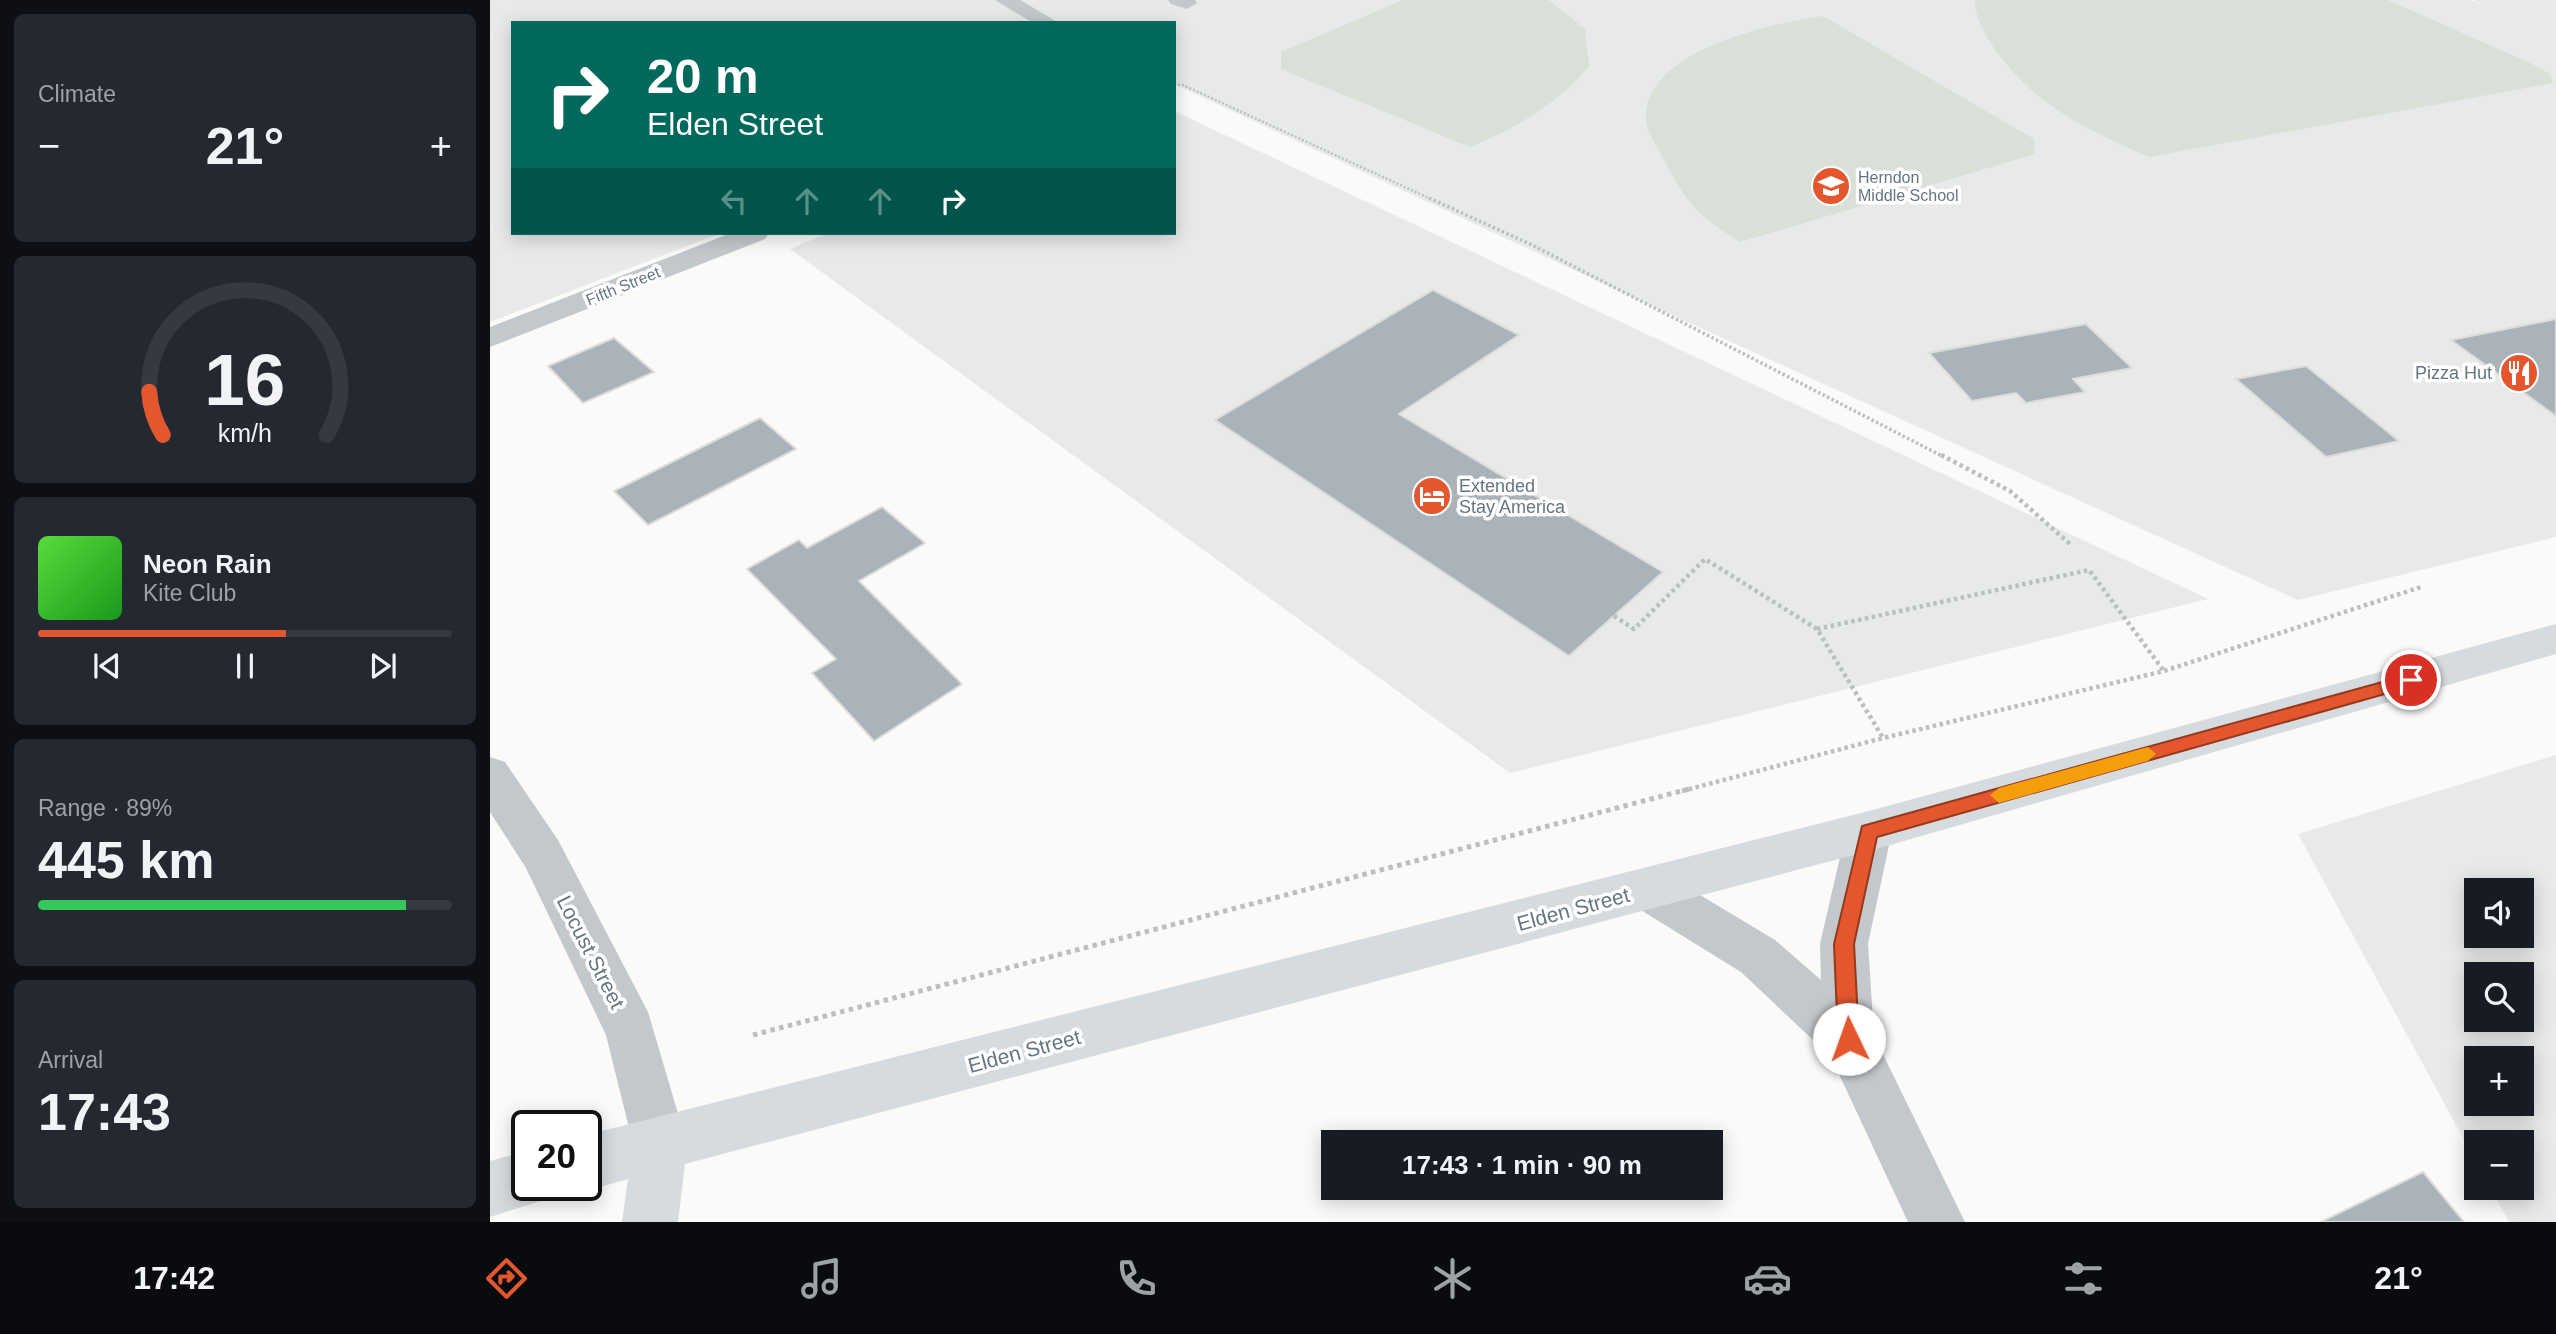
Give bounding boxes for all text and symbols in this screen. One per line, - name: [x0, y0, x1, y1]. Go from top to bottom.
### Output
- icon: right: [532, 49, 623, 140]
- text: 20 m: [647, 49, 759, 103]
- text: Climate: [38, 81, 116, 107]
- text: Elden Street: [647, 106, 823, 142]
- text: 21°: [206, 117, 284, 175]
- text: −: [38, 125, 60, 167]
- text: +: [430, 125, 452, 167]
- school or university icon: Herndon Middle School: [1810, 165, 1852, 207]
- place label: Herndon Middle School: [1858, 169, 1959, 204]
- icon: left: [715, 182, 753, 220]
- icon: ahead: [788, 182, 826, 220]
- icon: ahead: [861, 182, 899, 220]
- icon: right: [934, 182, 972, 220]
- street label: Fifth Street: [584, 263, 663, 309]
- text: 16: [205, 340, 285, 421]
- restaurant icon: Pizza Hut: [2498, 352, 2540, 394]
- place label: Pizza Hut: [2415, 363, 2492, 383]
- text: km/h: [218, 419, 272, 447]
- hotel icon: Extended Stay America: [1411, 475, 1453, 517]
- place label: Extended Stay America: [1459, 476, 1566, 517]
- text: Neon Rain: [143, 549, 272, 579]
- text: Kite Club: [143, 580, 236, 606]
- icon: previous: [88, 647, 126, 685]
- icon: pause: [226, 647, 264, 685]
- icon: next: [364, 647, 402, 685]
- pin: [2381, 650, 2441, 710]
- icon: arrive: [2392, 661, 2430, 699]
- text: Range · 89%: [38, 795, 172, 821]
- text: 445 km: [38, 831, 214, 889]
- map controls: [2464, 878, 2534, 1200]
- button: sound: [2464, 878, 2534, 948]
- street label: Elden Street: [1514, 883, 1632, 935]
- street label: Locust Street: [553, 892, 629, 1012]
- button: search: [2464, 962, 2534, 1032]
- position arrow: [1812, 1002, 1886, 1076]
- street label: Elden Street: [965, 1025, 1083, 1077]
- button: +: [2464, 1046, 2534, 1116]
- text: Arrival: [38, 1047, 103, 1073]
- text: 17:43: [38, 1083, 171, 1141]
- speed limit sign: 20: [511, 1110, 602, 1201]
- button: −: [2464, 1130, 2534, 1200]
- text: 17:43 · 1 min · 90 m: [1402, 1150, 1642, 1180]
- icon: directions: [482, 1254, 531, 1303]
- icon: music: [797, 1254, 846, 1303]
- icon: phone: [1112, 1254, 1161, 1303]
- icon: climate: [1428, 1254, 1477, 1303]
- icon: car: [1743, 1254, 1792, 1303]
- icon: filters: [2059, 1254, 2108, 1303]
- text: 17:42: [133, 1260, 215, 1296]
- text: 21°: [2374, 1260, 2423, 1296]

